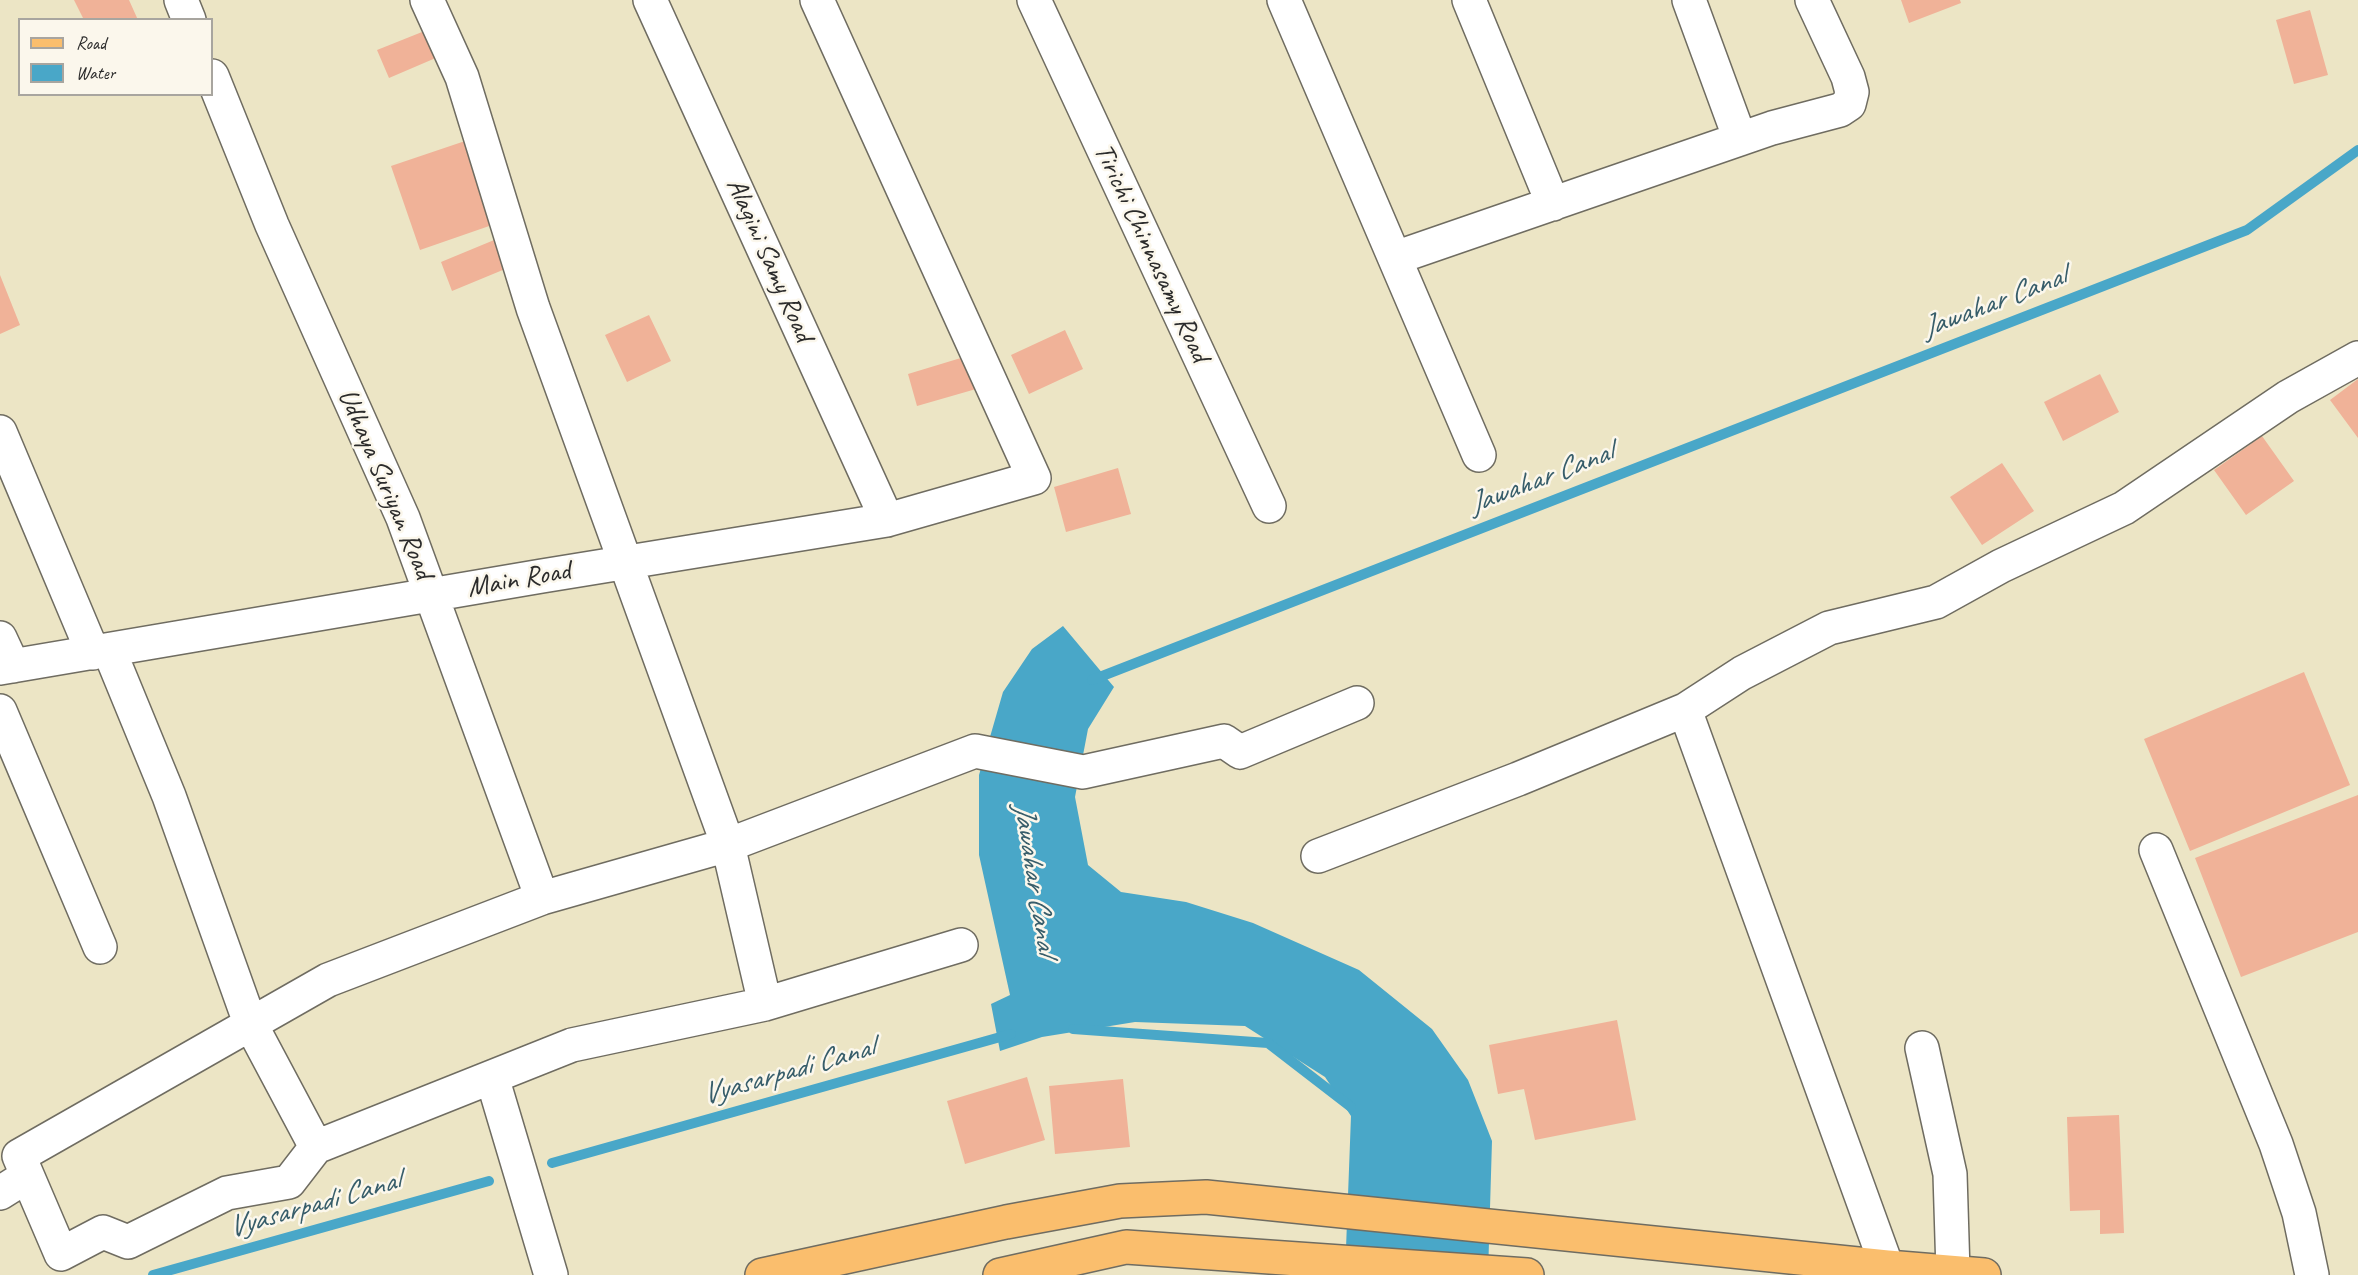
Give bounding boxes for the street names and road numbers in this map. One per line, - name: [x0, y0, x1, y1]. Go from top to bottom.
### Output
- street label: Tirichi Chinnasamy Road: [1086, 138, 1216, 368]
- street label: Alagini Samy Road: [718, 173, 820, 347]
- street label: Udhaya Suriyan Road: [330, 384, 440, 584]
- street label: Main Road: [465, 554, 573, 606]

